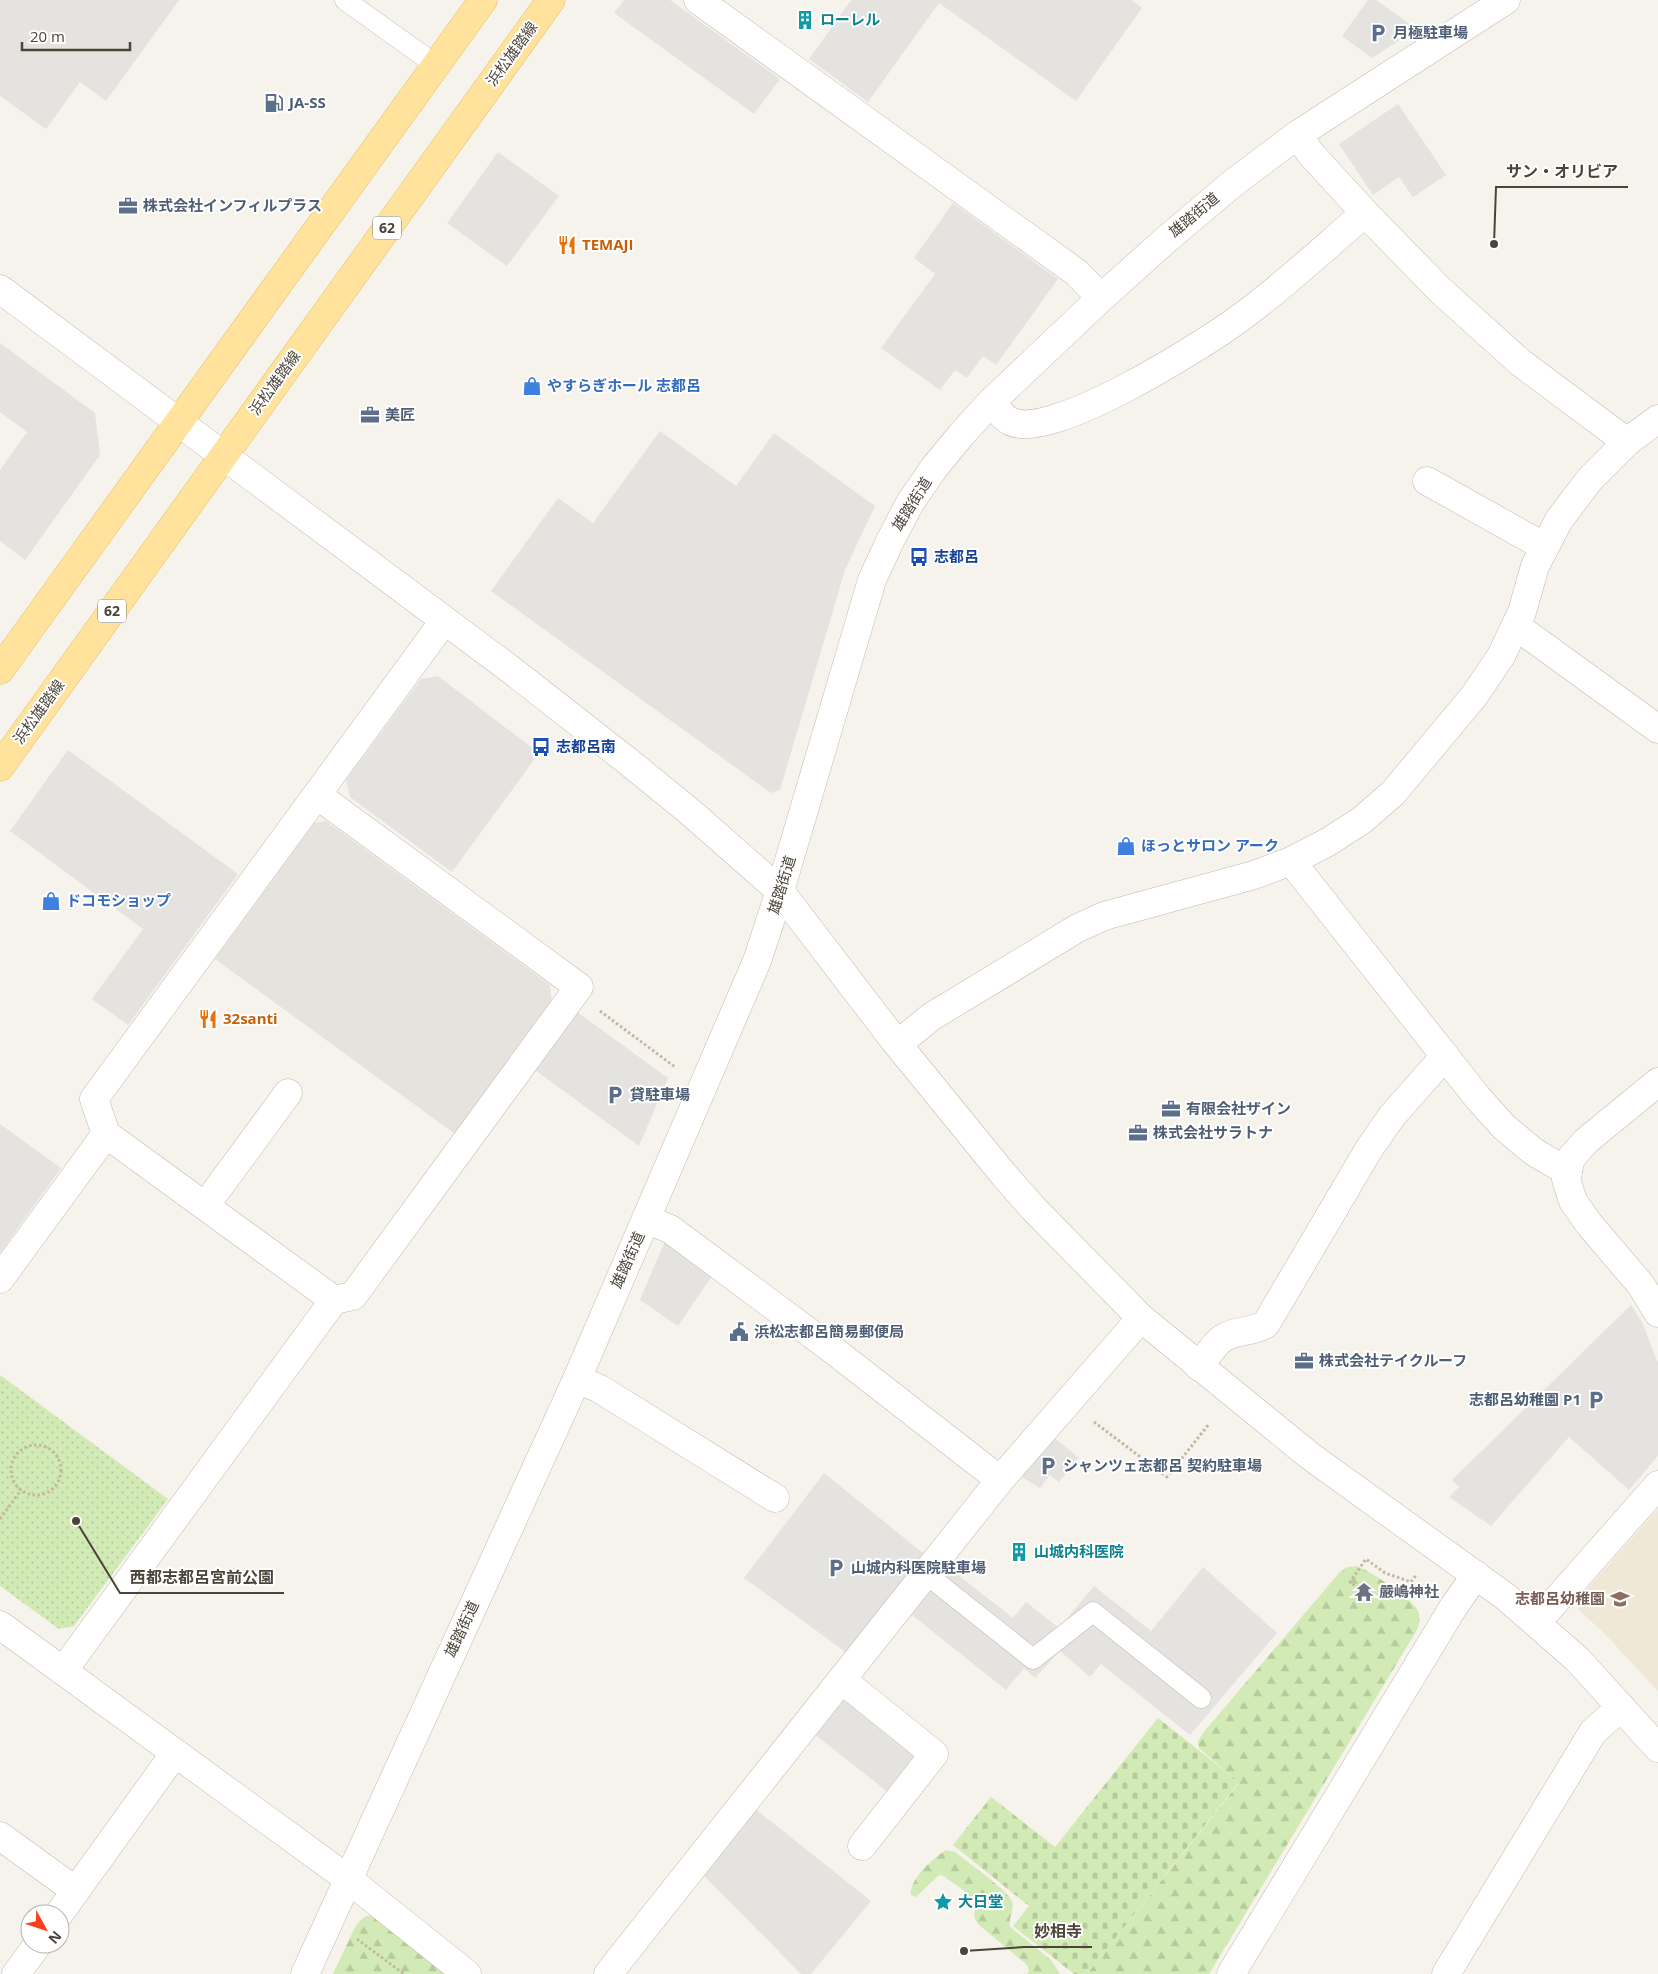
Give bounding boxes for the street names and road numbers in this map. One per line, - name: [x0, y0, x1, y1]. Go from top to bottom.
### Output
- street label: 浜松雄踏線: [481, 17, 541, 90]
- street label: 雄踏街道: [1164, 187, 1223, 241]
- road number: 62: [373, 217, 401, 240]
- street label: 浜松雄踏線: [244, 346, 304, 419]
- street label: 雄踏街道: [887, 473, 936, 534]
- road number: 62: [98, 600, 126, 622]
- street label: 浜松雄踏線: [8, 675, 68, 748]
- street label: 雄踏街道: [763, 853, 799, 916]
- street label: 雄踏街道: [606, 1228, 648, 1291]
- street label: 雄踏街道: [439, 1597, 483, 1660]

